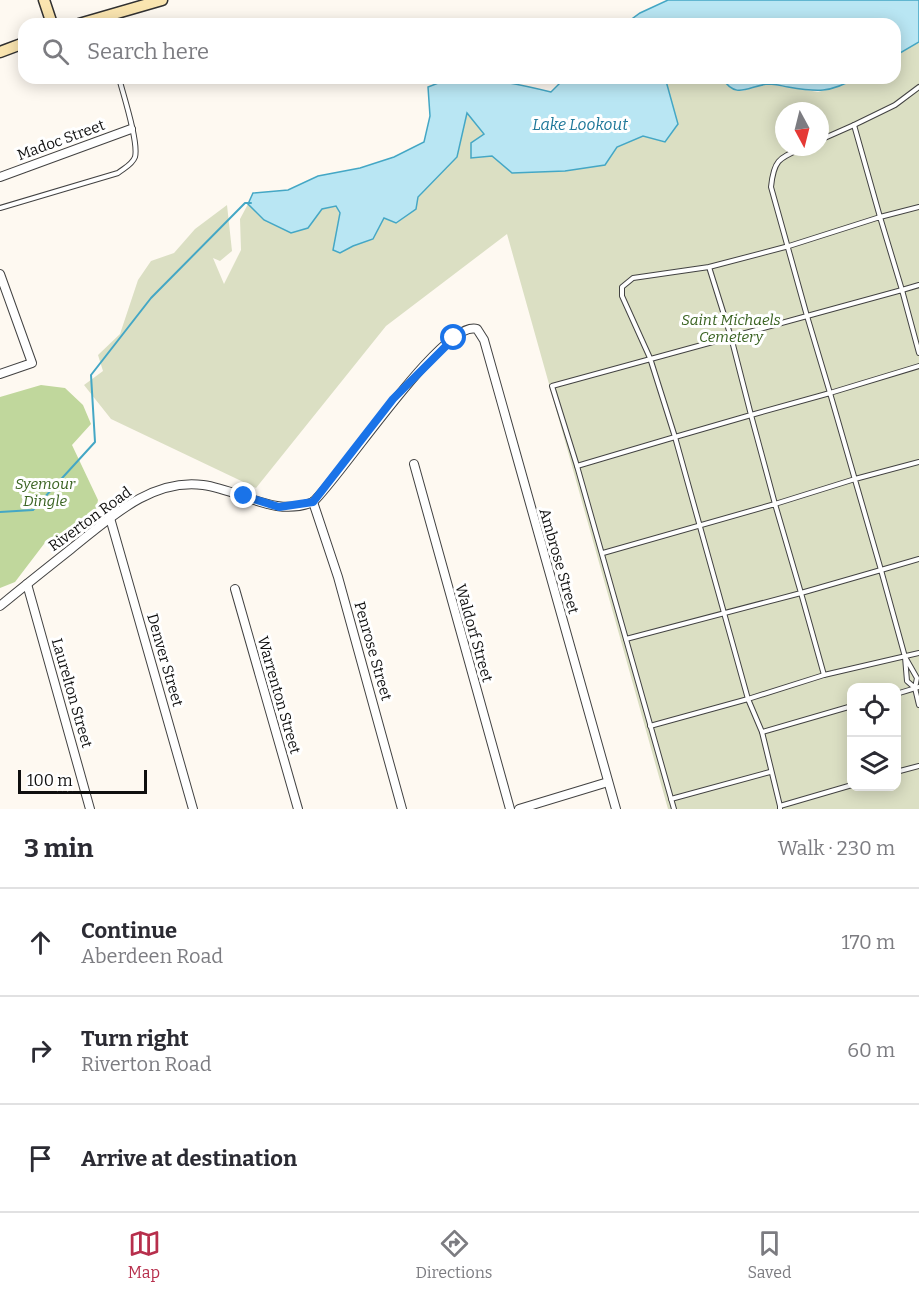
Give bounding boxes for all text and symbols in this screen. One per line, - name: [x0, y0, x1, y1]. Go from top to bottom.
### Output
- search box: [18, 18, 901, 84]
- icon: search: [39, 35, 72, 68]
- text: Search here: [87, 38, 209, 65]
- north arrow: [775, 102, 829, 156]
- water label: Lake Lookout: [532, 115, 628, 134]
- street label: Madoc Street: [15, 116, 108, 164]
- park label: Saint Michaels Cemetery: [681, 311, 781, 346]
- route start: [440, 324, 466, 350]
- park label: Syemour Dingle: [15, 475, 76, 510]
- route end: [230, 482, 256, 508]
- street label: Riverton Road: [45, 483, 135, 555]
- street label: Ambrose Street: [535, 506, 583, 616]
- street label: Waldorf Street: [451, 582, 497, 685]
- street label: Penrose Street: [350, 599, 396, 703]
- street label: Denver Street: [143, 611, 187, 709]
- street label: Warrenton Street: [254, 634, 305, 756]
- street label: Laurelton Street: [48, 636, 96, 750]
- map controls: [847, 683, 901, 791]
- button: locate: [847, 683, 901, 737]
- button: layers: [847, 737, 901, 791]
- scale bar: [18, 767, 147, 794]
- text: 100 m: [27, 771, 72, 790]
- text: 3 min: [24, 833, 93, 864]
- text: Walk · 230 m: [778, 836, 895, 860]
- text: Continue: [81, 917, 177, 944]
- icon: ahead: [24, 926, 57, 959]
- text: 170 m: [842, 930, 895, 954]
- text: Aberdeen Road: [81, 944, 223, 968]
- text: Turn right: [81, 1025, 189, 1052]
- icon: right: [24, 1034, 57, 1067]
- text: 60 m: [847, 1038, 895, 1062]
- text: Riverton Road: [81, 1052, 212, 1076]
- icon: arrive: [24, 1142, 57, 1175]
- text: Arrive at destination: [81, 1145, 297, 1172]
- tab: Map: [128, 1227, 161, 1282]
- tab: Directions: [416, 1227, 493, 1282]
- tab: Saved: [748, 1227, 791, 1282]

